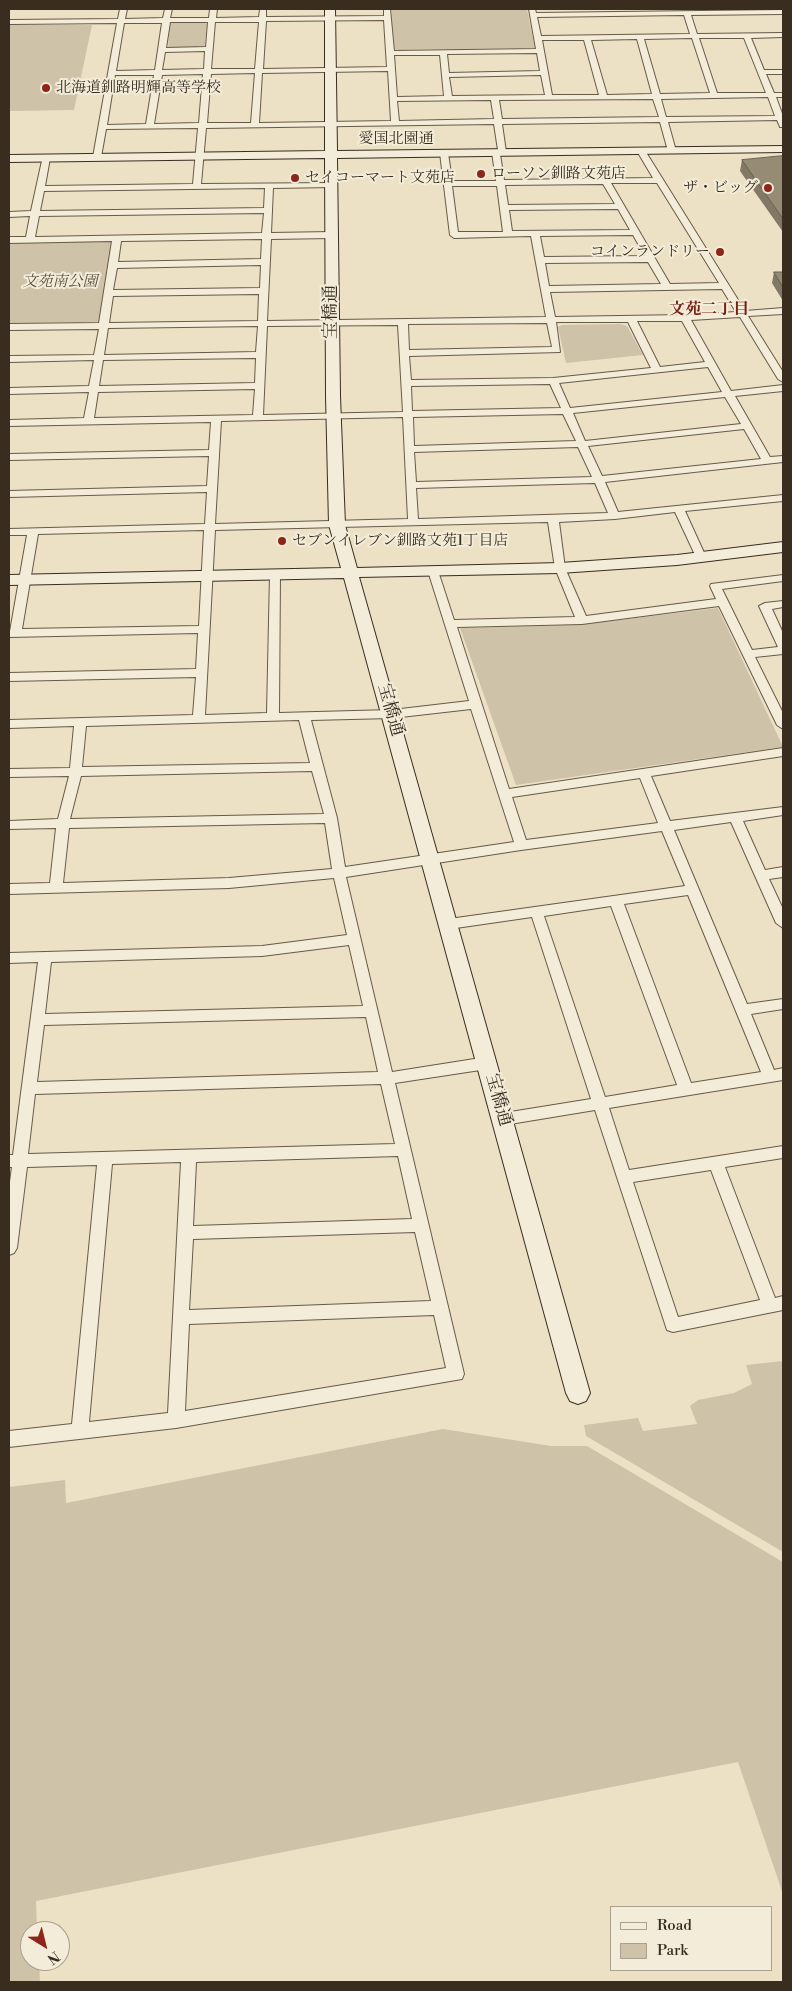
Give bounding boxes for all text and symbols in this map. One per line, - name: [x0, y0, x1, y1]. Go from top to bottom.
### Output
- place label: 北海道釧路明輝高等学校: [56, 79, 221, 97]
- marker: 北海道釧路明輝高等学校: [40, 82, 52, 94]
- street label: 愛国北園通: [359, 130, 433, 148]
- place label: ローソン釧路文苑店: [491, 165, 626, 183]
- marker: ローソン釧路文苑店: [475, 168, 487, 180]
- place label: セイコーマート文苑店: [305, 169, 455, 187]
- marker: セイコーマート文苑店: [289, 172, 301, 184]
- place label: ザ・ビッグ: [683, 179, 758, 197]
- marker: ザ・ビッグ: [762, 182, 774, 194]
- place label: コインランドリー: [590, 243, 710, 261]
- marker: コインランドリー: [714, 246, 726, 258]
- park label: 文苑南公園: [23, 273, 97, 291]
- street label: 宝橋通: [321, 285, 343, 339]
- district label: 文苑二丁目: [669, 300, 749, 320]
- place label: セブンイレブン釧路文苑1丁目店: [292, 532, 508, 550]
- marker: セブンイレブン釧路文苑1丁目店: [276, 535, 288, 547]
- street label: 宝橋通: [372, 681, 408, 739]
- street label: 宝橋通: [480, 1071, 516, 1129]
- legend: [610, 1906, 772, 1971]
- text: Road: [657, 1916, 692, 1935]
- north arrow: [20, 1921, 70, 1971]
- text: Park: [657, 1941, 688, 1960]
- text: N: [43, 1947, 63, 1968]

